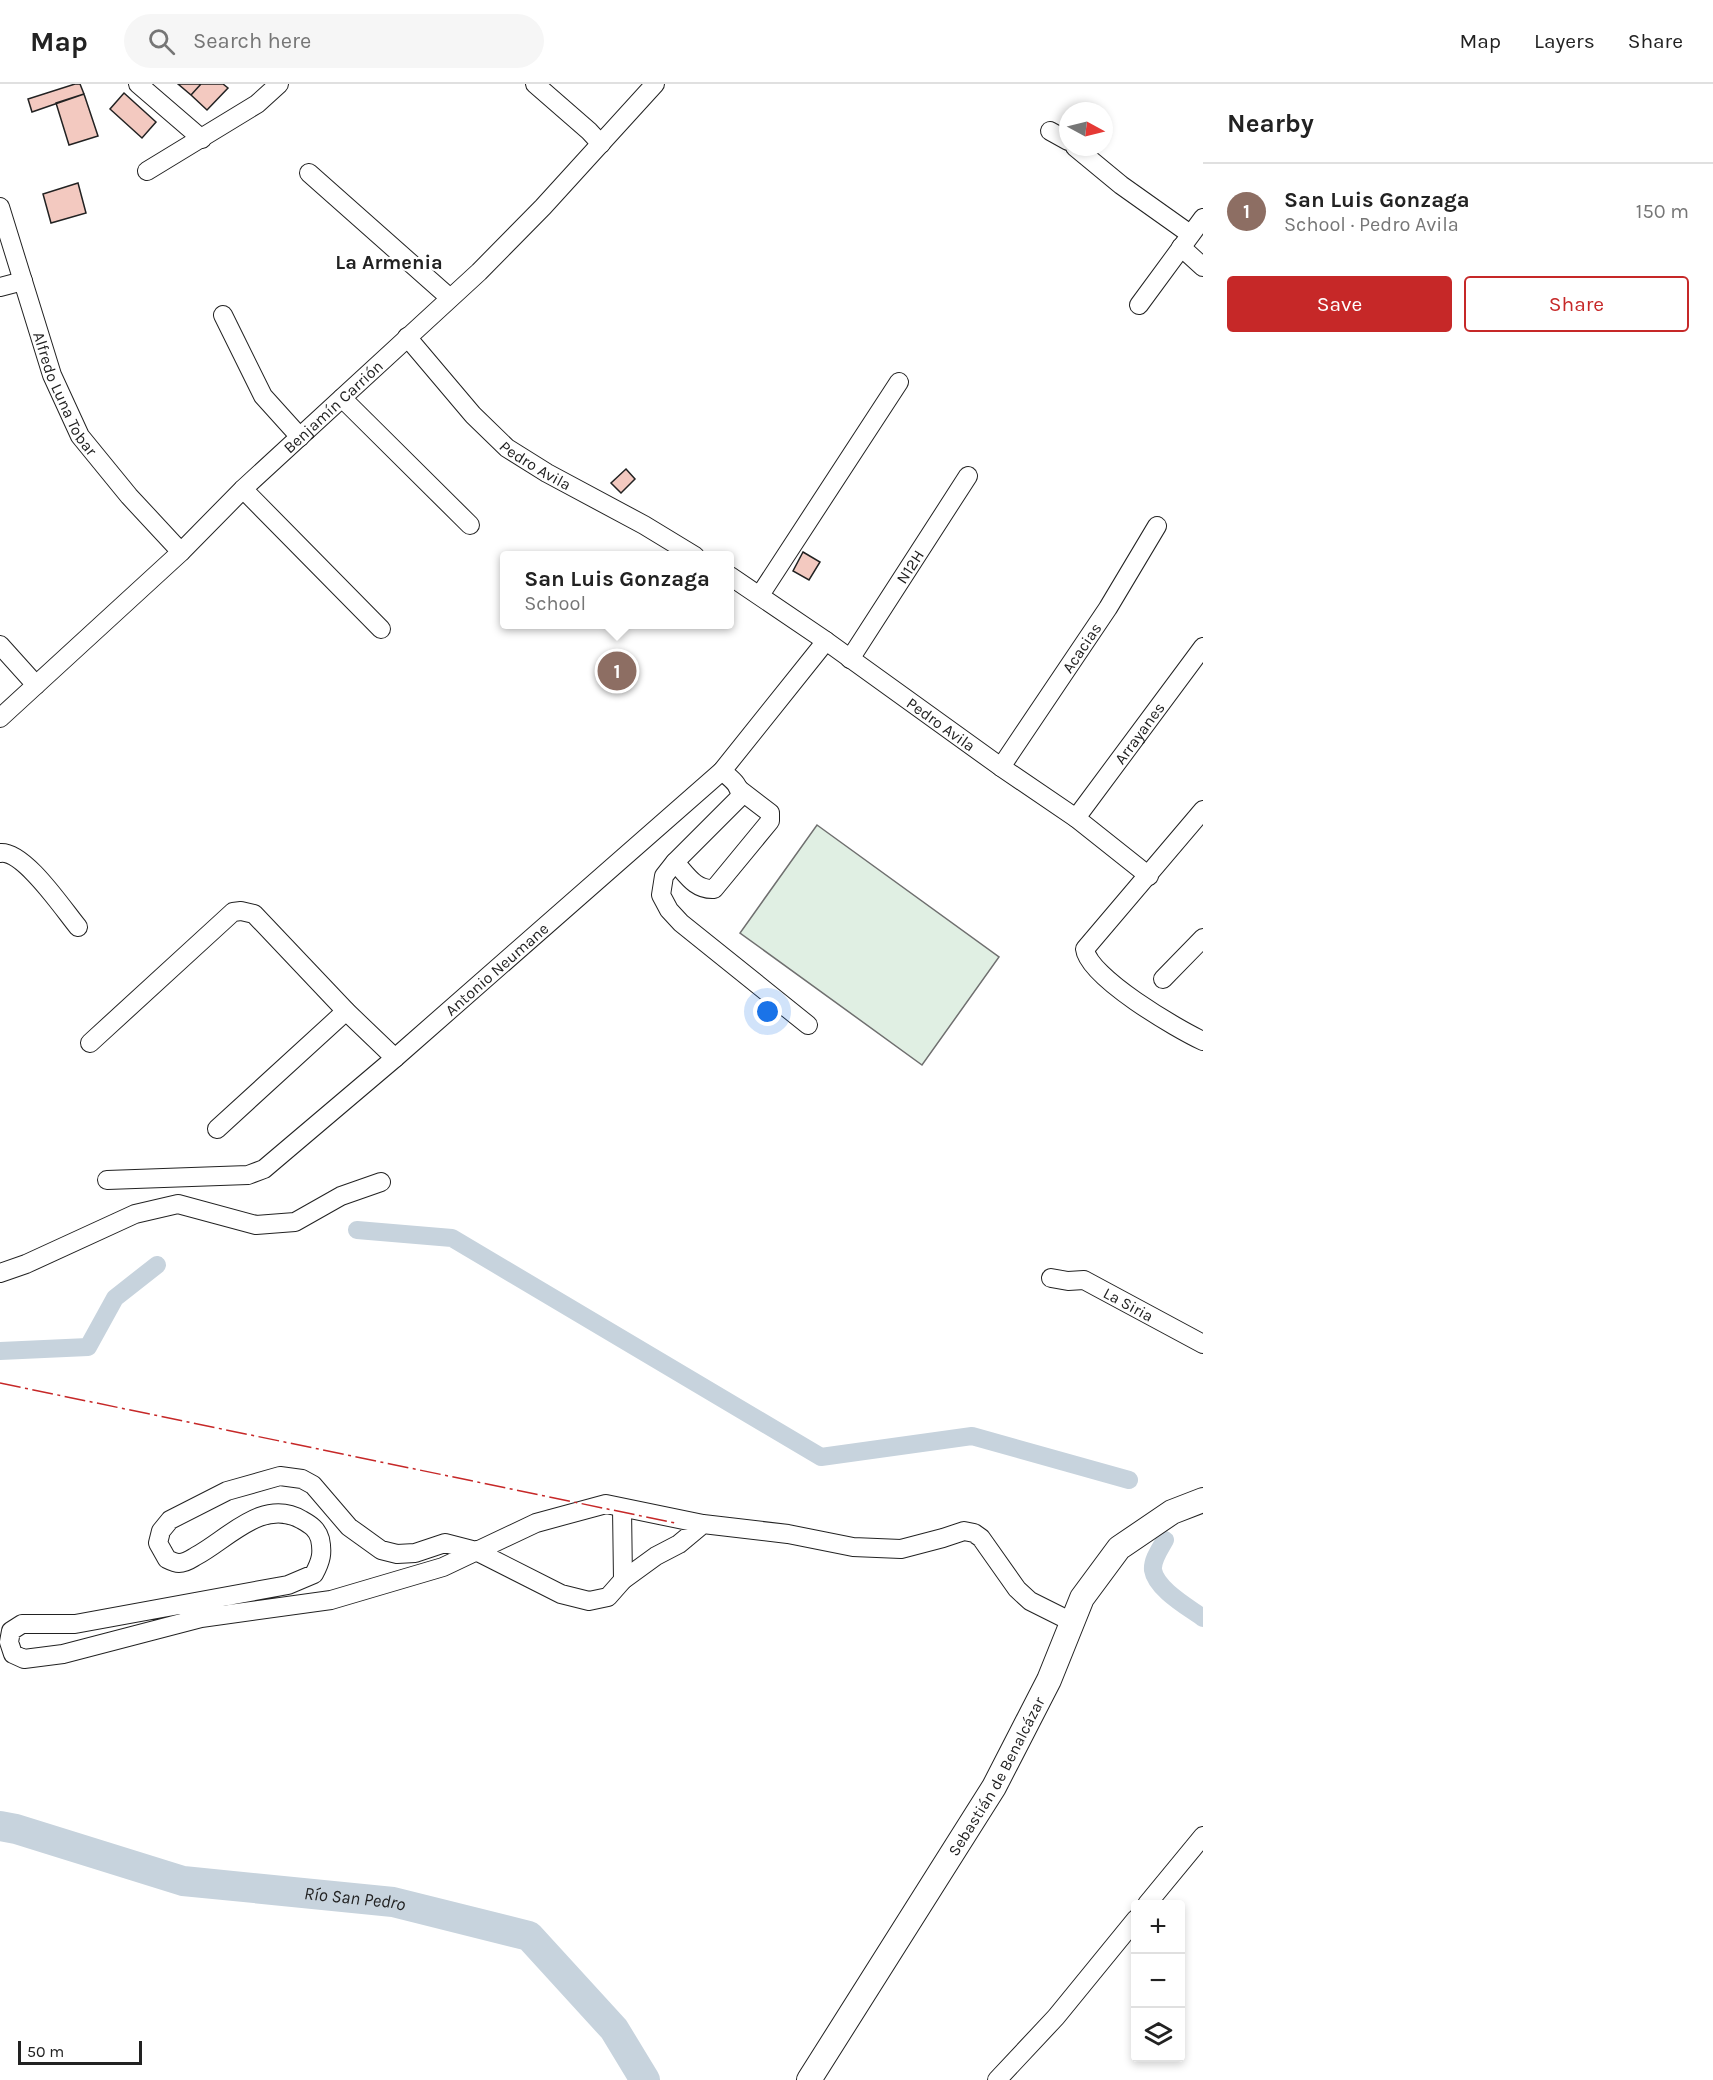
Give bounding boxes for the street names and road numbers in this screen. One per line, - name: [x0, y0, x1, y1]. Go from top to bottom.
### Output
- street label: Alfredo Luna Tobar: [29, 329, 101, 460]
- street label: Benjamín Carrión: [280, 356, 387, 457]
- street label: Pedro Avila: [495, 437, 574, 494]
- street label: N12H: [892, 546, 928, 587]
- street label: Acacias: [1058, 619, 1105, 677]
- street label: Pedro Avila: [903, 693, 979, 755]
- street label: Arrayanes: [1110, 699, 1169, 768]
- street label: Antonio Neumane: [441, 919, 552, 1020]
- street label: La Siria: [1100, 1283, 1157, 1326]
- street label: Sebastián de Benalcázar: [944, 1694, 1049, 1859]

